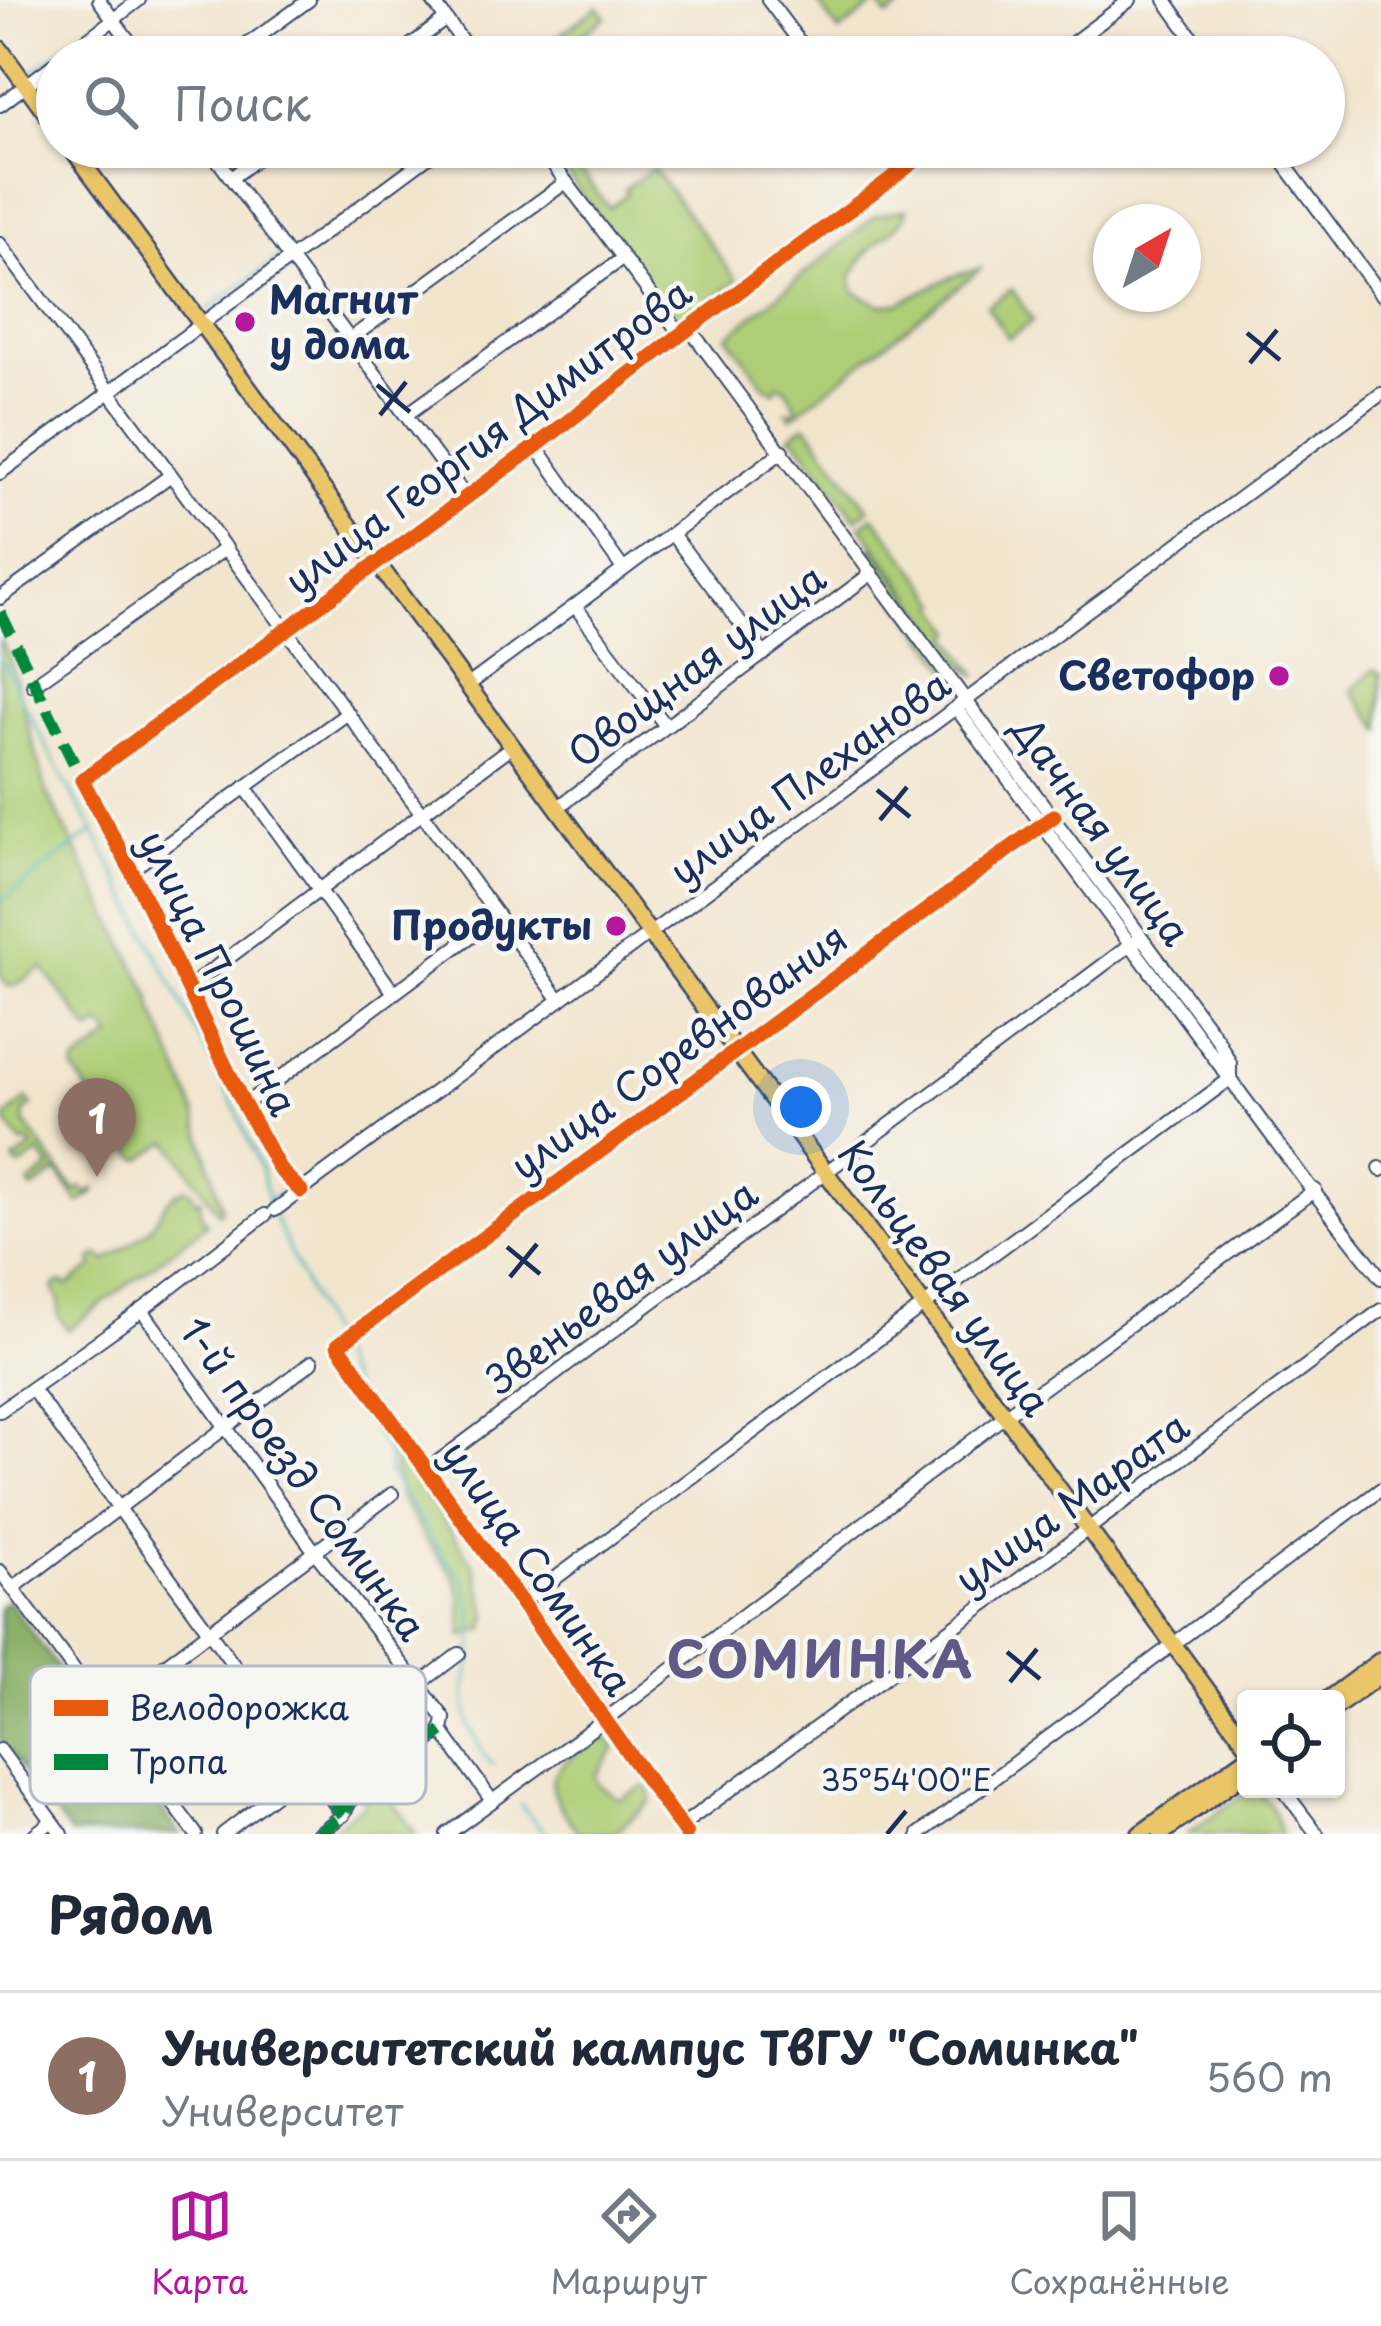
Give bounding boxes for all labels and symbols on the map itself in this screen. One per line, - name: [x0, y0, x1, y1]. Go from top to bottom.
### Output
- north arrow: [1093, 204, 1201, 312]
- street label: улица Георгия Димитрова: [271, 262, 703, 608]
- place label: Магнит у дома: [269, 268, 419, 372]
- marker: Магнит у дома: [232, 309, 258, 335]
- street label: Овощная улица: [554, 547, 837, 780]
- place label: Светофор: [1058, 644, 1255, 703]
- street label: улица Плеханова: [656, 653, 962, 898]
- marker: Светофор: [1266, 663, 1292, 689]
- street label: Дачная улица: [998, 701, 1207, 957]
- street label: улица Прошина: [126, 819, 315, 1125]
- place label: Продукты: [391, 894, 592, 953]
- street label: улица Соревнования: [497, 907, 858, 1193]
- marker: Продукты: [603, 913, 629, 939]
- your location: [771, 1077, 831, 1137]
- pin: 1: [58, 1078, 136, 1177]
- street label: Кольцевая улица: [825, 1126, 1067, 1428]
- street label: Звеньевая улица: [472, 1163, 769, 1407]
- street label: 1-й проезд Соминка: [167, 1303, 443, 1652]
- street label: улица Марата: [941, 1395, 1200, 1606]
- street label: улица Соминка: [429, 1427, 650, 1707]
- district label: СОМИНКА: [667, 1618, 976, 1695]
- legend: [30, 1666, 426, 1804]
- text: Велодорожка: [129, 1681, 349, 1731]
- text: Тропа: [129, 1735, 228, 1785]
- text: 35°54'00"E: [821, 1756, 991, 1801]

